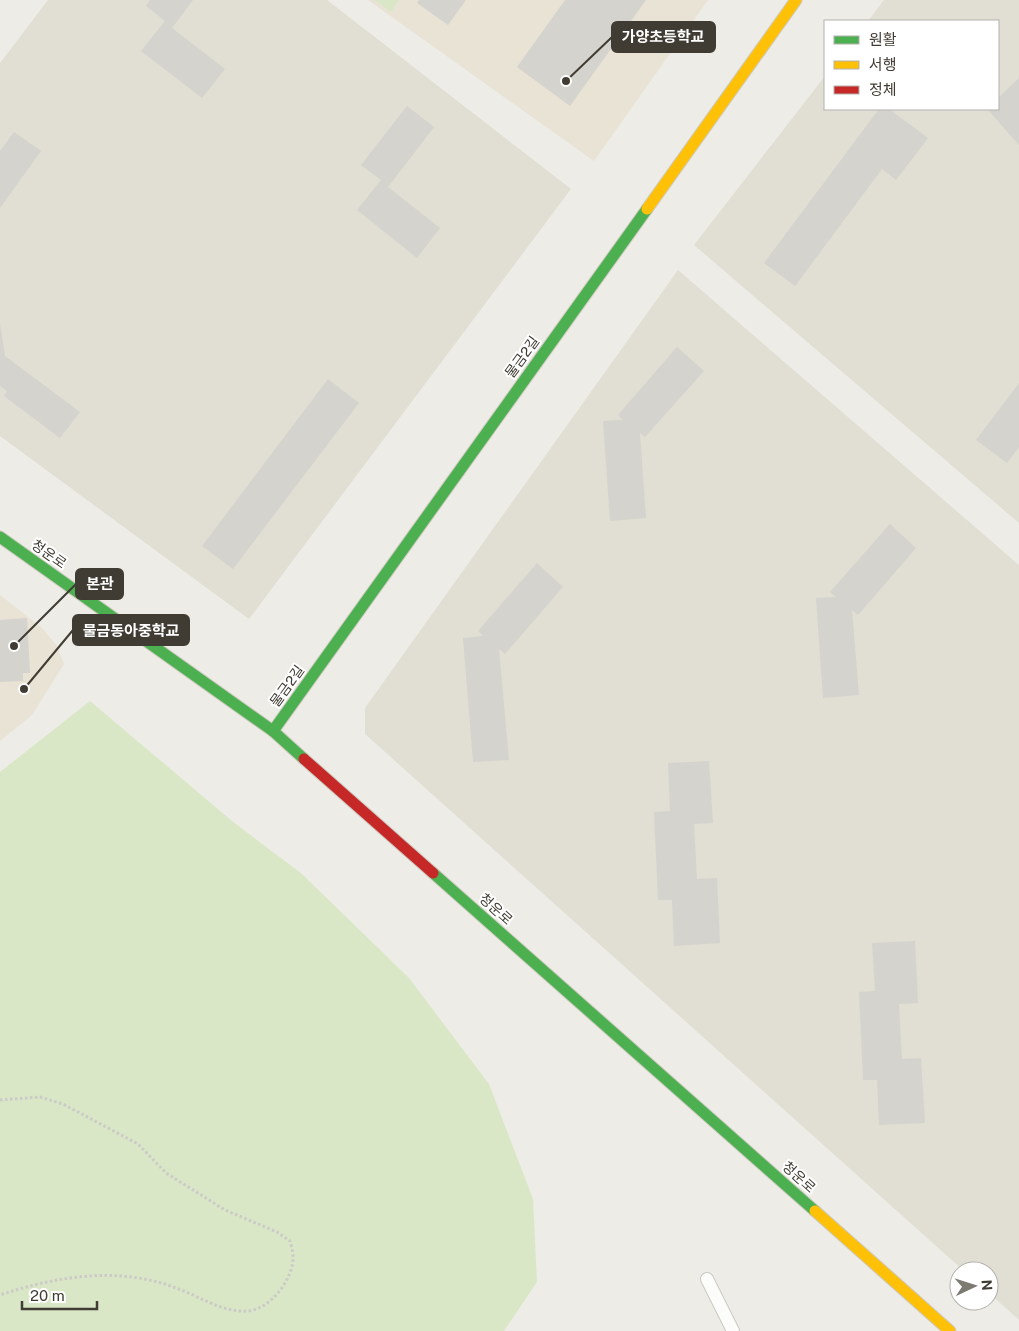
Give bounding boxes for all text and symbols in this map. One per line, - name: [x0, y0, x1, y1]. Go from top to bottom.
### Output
- legend: [824, 20, 999, 110]
- callout: 가양초등학교: [612, 22, 715, 52]
- text: 가양초등학교: [622, 28, 705, 45]
- text: 원활: [869, 31, 897, 48]
- text: 서행: [869, 56, 897, 73]
- text: 정체: [869, 81, 897, 98]
- street label: 물금2길: [502, 333, 542, 381]
- street label: 청운로: [29, 536, 70, 572]
- callout: 본관: [76, 569, 123, 599]
- text: 본관: [86, 575, 114, 592]
- callout: 물금동아중학교: [73, 615, 189, 645]
- text: 물금동아중학교: [83, 622, 179, 639]
- street label: 물금2길: [267, 662, 307, 710]
- street label: 청운로: [476, 890, 516, 928]
- street label: 청운로: [779, 1158, 819, 1196]
- north arrow: [949, 1261, 999, 1311]
- scale bar: [22, 1278, 98, 1310]
- text: N: [979, 1279, 995, 1291]
- text: 20 m: [30, 1287, 65, 1304]

